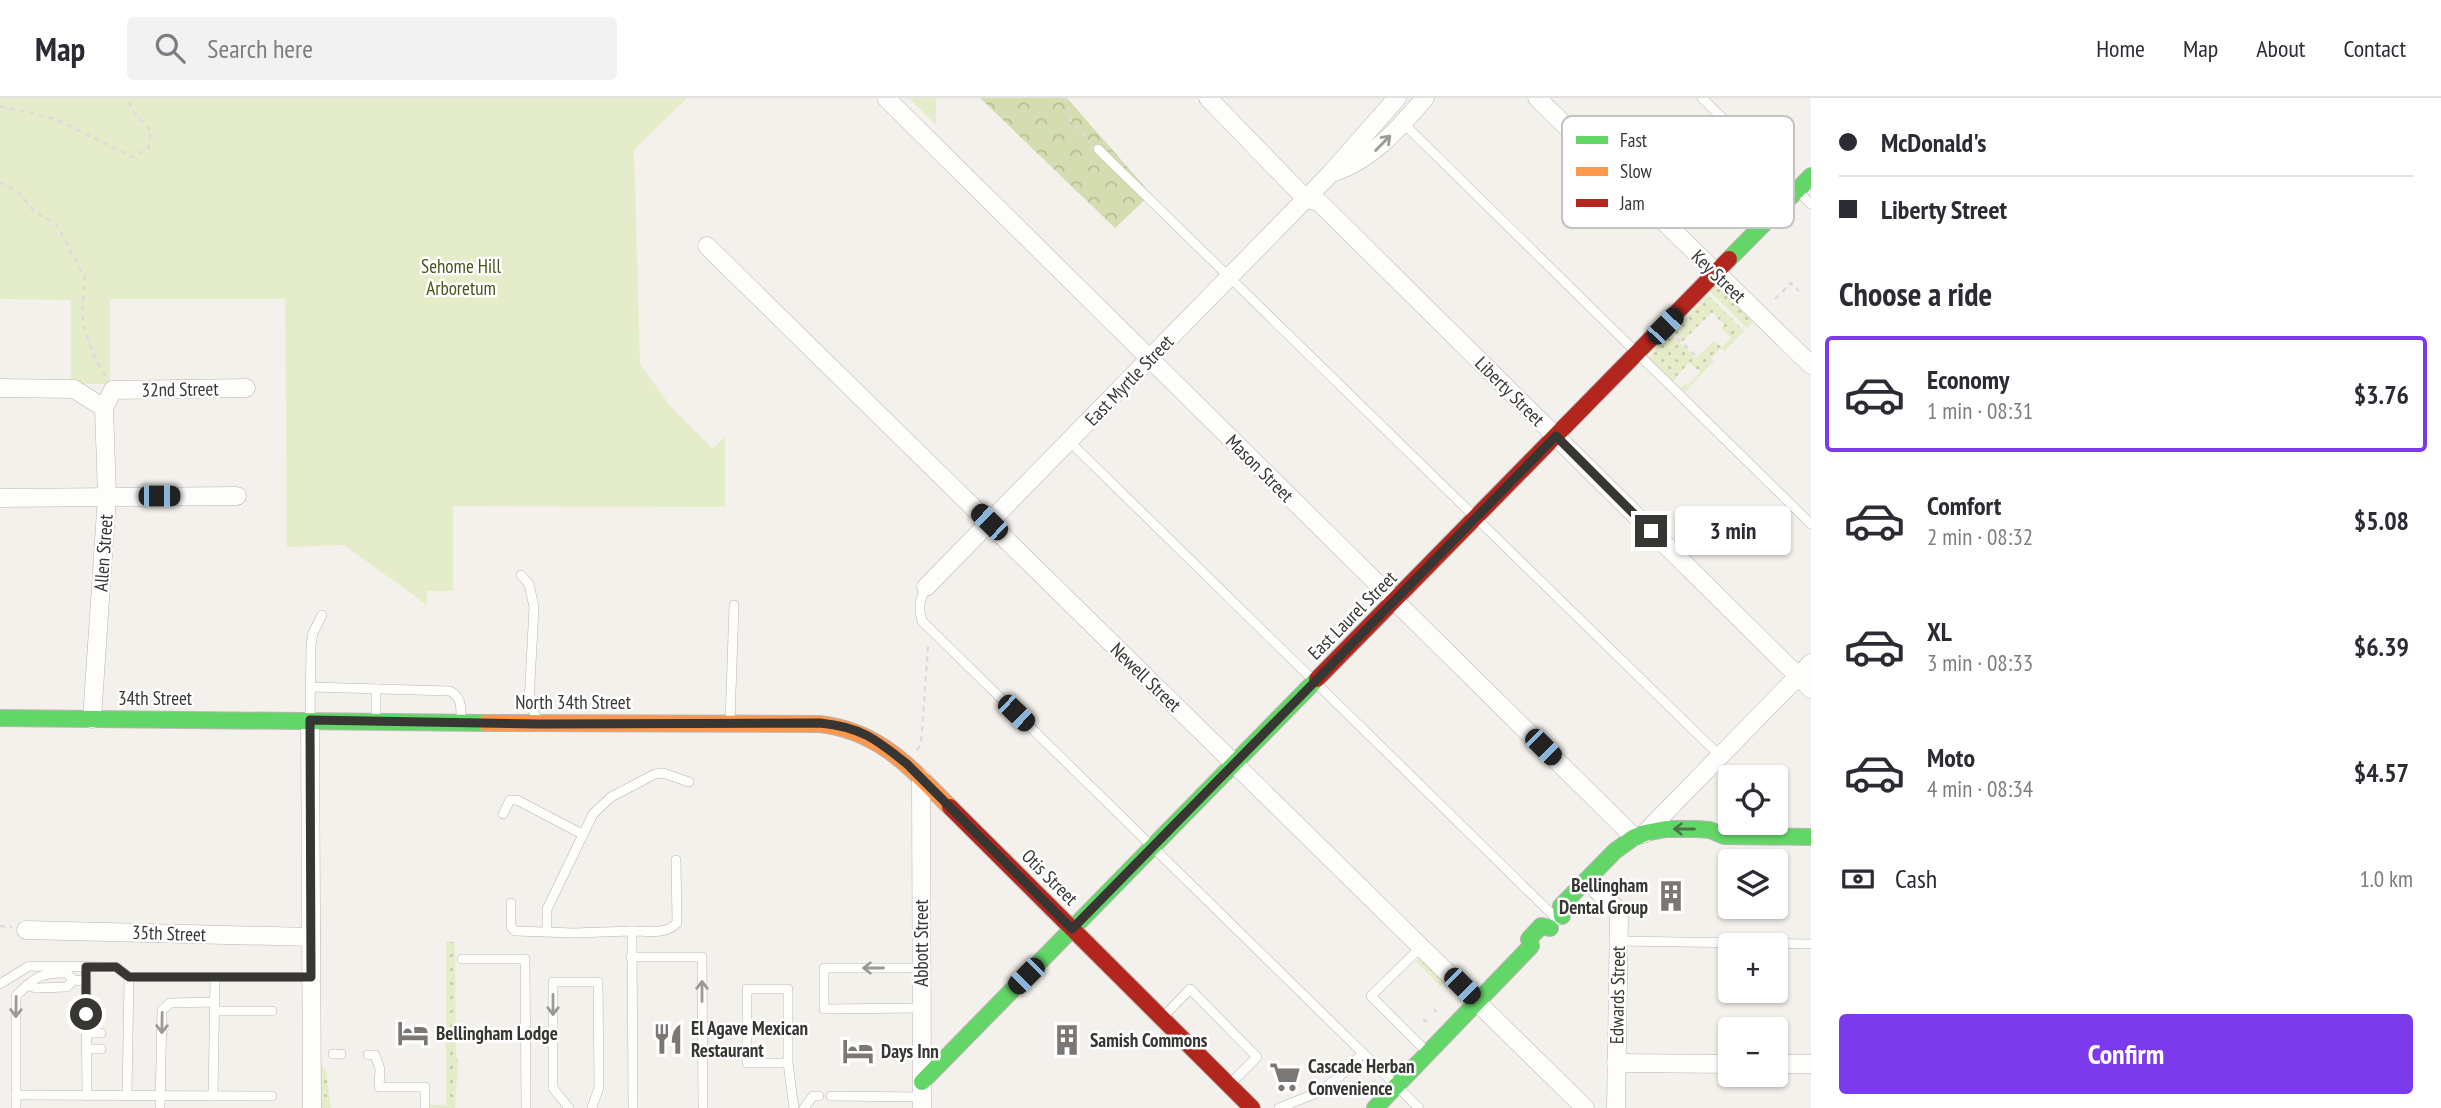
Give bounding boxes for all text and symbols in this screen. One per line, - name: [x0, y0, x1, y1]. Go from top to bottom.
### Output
- search box: [127, 17, 617, 80]
- text: Map: [35, 27, 85, 70]
- icon: search: [151, 29, 189, 67]
- text: Search here: [207, 32, 313, 65]
- text: Home: [2096, 33, 2145, 64]
- text: Map: [2183, 33, 2218, 64]
- text: About: [2256, 33, 2305, 64]
- text: Contact: [2343, 33, 2406, 64]
- legend: [1562, 116, 1794, 228]
- text: McDonald's: [1881, 126, 1986, 159]
- text: Fast: [1620, 128, 1648, 152]
- one-way arrow: [1375, 134, 1392, 151]
- text: Slow: [1620, 159, 1653, 183]
- text: Jam: [1619, 191, 1645, 215]
- text: Liberty Street: [1881, 193, 2007, 226]
- street label: Key Street: [1687, 244, 1752, 308]
- park label: Sehome Hill Arboretum: [421, 254, 502, 300]
- text: Choose a ride: [1839, 273, 1992, 315]
- car: [1643, 304, 1688, 348]
- street label: East Myrtle Street: [1080, 329, 1179, 430]
- street label: Liberty Street: [1470, 351, 1550, 431]
- icon: car: [1843, 363, 1906, 426]
- text: Economy: [1927, 363, 2009, 396]
- street label: 32nd Street: [141, 376, 219, 402]
- text: $3.76: [2354, 378, 2409, 411]
- text: 1 min · 08:31: [1927, 396, 2033, 425]
- street label: Mason Street: [1221, 429, 1299, 507]
- car: [139, 486, 181, 507]
- icon: car: [1843, 489, 1906, 552]
- text: Comfort: [1927, 489, 2001, 522]
- car: [967, 500, 1012, 544]
- text: $5.08: [2354, 504, 2409, 537]
- callout: 3 min: [1676, 506, 1791, 556]
- street label: Allen Street: [88, 513, 118, 592]
- route end: [1635, 515, 1667, 547]
- text: 3 min: [1710, 516, 1756, 545]
- text: 2 min · 08:32: [1927, 522, 2033, 551]
- street label: East Laurel Street: [1303, 565, 1402, 664]
- icon: car: [1843, 615, 1906, 678]
- text: XL: [1927, 615, 1952, 648]
- text: $6.39: [2354, 630, 2409, 663]
- street label: Newell Street: [1106, 637, 1187, 717]
- text: 3 min · 08:33: [1927, 648, 2033, 677]
- street label: 34th Street: [118, 686, 193, 710]
- street label: North 34th Street: [515, 690, 632, 714]
- car: [994, 691, 1039, 735]
- car: [1521, 725, 1566, 769]
- icon: car: [1843, 741, 1906, 804]
- text: Moto: [1927, 741, 1975, 774]
- text: $4.57: [2354, 756, 2409, 789]
- map controls: [1718, 765, 1788, 1087]
- button: locate: [1718, 765, 1788, 835]
- text: 4 min · 08:34: [1927, 774, 2033, 803]
- one-way arrow: [1673, 822, 1696, 836]
- street label: Otis Street: [1017, 844, 1084, 911]
- button: layers: [1718, 849, 1788, 919]
- icon: cash: [1839, 860, 1877, 898]
- text: Cash: [1895, 862, 1937, 895]
- text: 1.0 km: [2359, 864, 2413, 893]
- place label: Bellingham Dental Group: [1559, 873, 1649, 919]
- building icon: Bellingham Dental Group: [1654, 879, 1688, 913]
- street label: Abbott Street: [909, 898, 933, 987]
- street label: 35th Street: [132, 920, 207, 946]
- button: +: [1718, 933, 1788, 1003]
- street label: Edwards Street: [1604, 945, 1630, 1044]
- car: [1004, 954, 1049, 998]
- one-way arrow: [861, 961, 884, 975]
- car: [1440, 964, 1485, 1008]
- one-way arrow: [695, 980, 709, 1003]
- one-way arrow: [546, 994, 560, 1017]
- one-way arrow: [10, 995, 23, 1018]
- route start: [70, 998, 102, 1030]
- one-way arrow: [155, 1011, 168, 1034]
- button: Confirm: [1839, 1014, 2413, 1094]
- hotel icon: Bellingham Lodge: [396, 1016, 430, 1050]
- place label: El Agave Mexican Restaurant: [691, 1016, 808, 1062]
- button: −: [1718, 1017, 1788, 1087]
- place label: Bellingham Lodge: [436, 1021, 558, 1045]
- restaurant icon: El Agave Mexican Restaurant: [651, 1022, 685, 1056]
- building icon: Samish Commons: [1050, 1023, 1084, 1057]
- place label: Samish Commons: [1090, 1028, 1208, 1052]
- hotel icon: Days Inn: [841, 1034, 875, 1068]
- place label: Days Inn: [881, 1039, 939, 1063]
- place label: Cascade Herban Convenience: [1308, 1054, 1415, 1100]
- supermarket icon: Cascade Herban Convenience: [1268, 1060, 1302, 1094]

